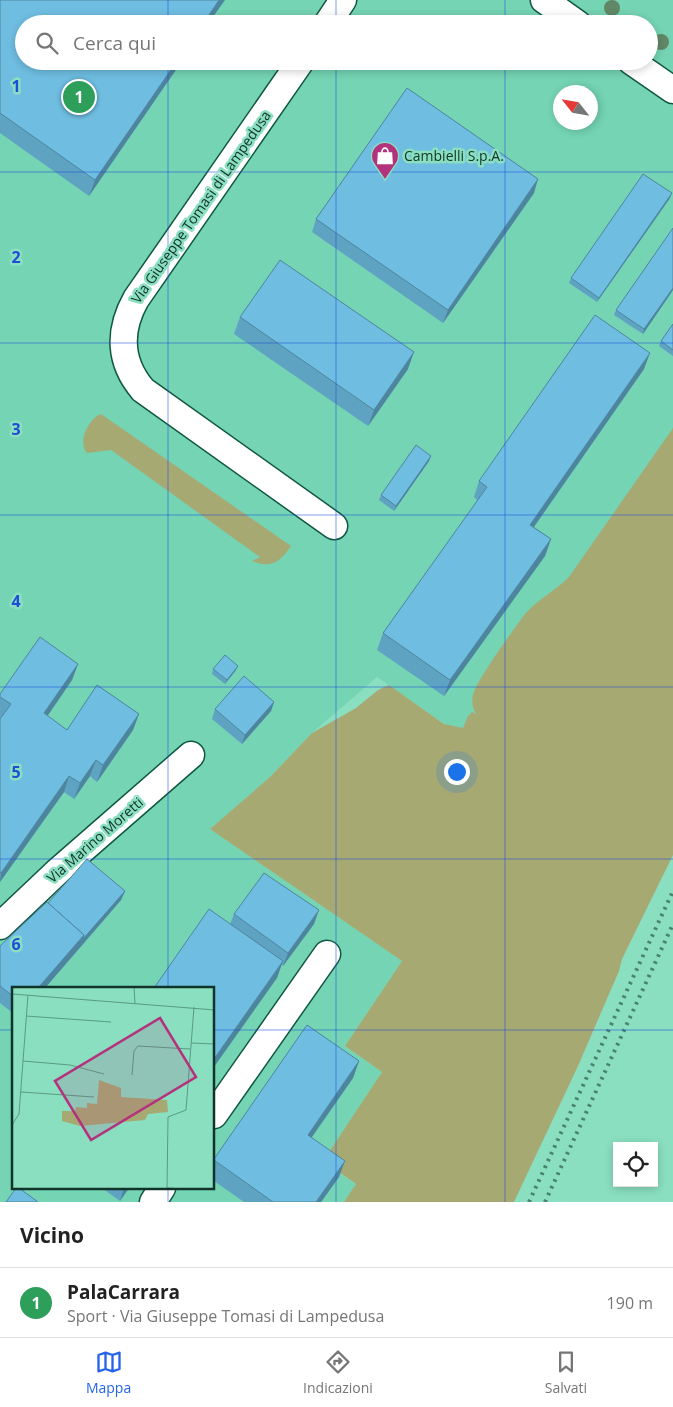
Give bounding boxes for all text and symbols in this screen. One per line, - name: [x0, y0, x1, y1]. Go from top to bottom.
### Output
- search box: [15, 15, 658, 70]
- icon: search: [33, 29, 61, 57]
- text: Cerca qui: [73, 30, 156, 56]
- text: 1: [11, 75, 21, 97]
- pin: 1: [63, 78, 95, 116]
- north arrow: [553, 85, 598, 130]
- street label: Via Giuseppe Tomasi di Lampedusa: [126, 107, 275, 307]
- shop icon: Cambielli S.p.A.: [370, 141, 400, 180]
- place label: Cambielli S.p.A.: [404, 146, 504, 165]
- text: 2: [11, 246, 21, 268]
- text: 3: [11, 418, 21, 440]
- text: 4: [11, 590, 21, 612]
- your location: [444, 759, 470, 785]
- text: 5: [11, 761, 21, 783]
- street label: Via Marino Moretti: [43, 793, 147, 887]
- text: 6: [11, 933, 21, 955]
- inset map: [12, 987, 215, 1190]
- map controls: [613, 1142, 658, 1187]
- button: locate: [613, 1142, 658, 1187]
- text: Vicino: [20, 1221, 84, 1249]
- text: PalaCarrara: [67, 1279, 180, 1305]
- text: 1: [31, 1292, 41, 1314]
- text: 190 m: [607, 1292, 653, 1314]
- text: Sport · Via Giuseppe Tomasi di Lampedusa: [67, 1305, 384, 1327]
- tab: Mappa: [86, 1348, 131, 1397]
- tab: Indicazioni: [303, 1348, 373, 1397]
- tab: Salvati: [545, 1348, 587, 1397]

